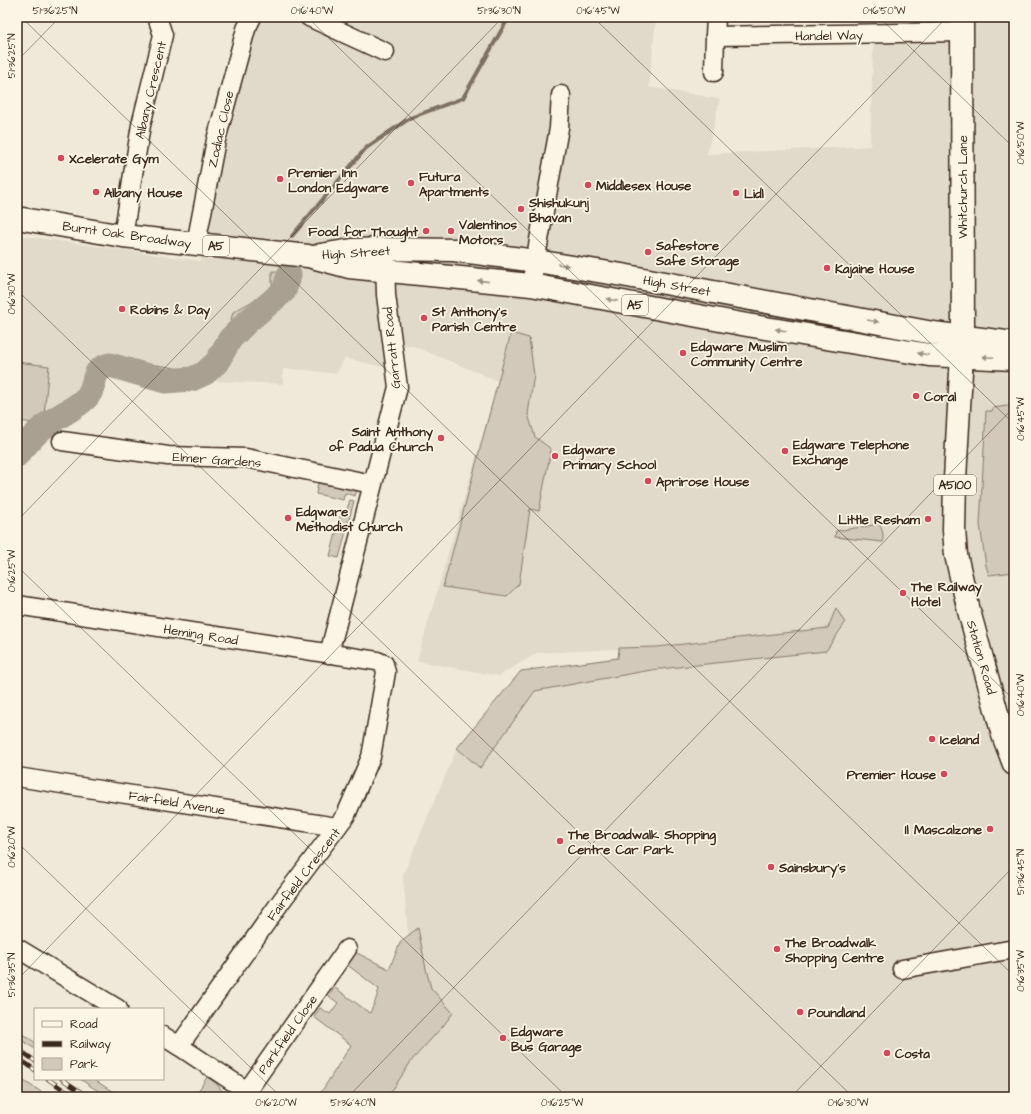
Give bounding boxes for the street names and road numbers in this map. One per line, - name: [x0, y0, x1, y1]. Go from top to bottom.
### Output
- street label: Handel Way: [795, 26, 863, 47]
- street label: Albany Crescent: [131, 39, 172, 141]
- street label: Zodiac Close: [203, 89, 239, 169]
- street label: Whitchurch Lane: [954, 135, 972, 239]
- street label: Burnt Oak Broadway: [61, 217, 192, 254]
- road number: A5: [203, 236, 229, 256]
- street label: High Street: [321, 242, 392, 265]
- street label: High Street: [641, 271, 713, 302]
- road number: A5: [622, 295, 648, 315]
- street label: Garratt Road: [379, 306, 405, 390]
- street label: Elmer Gardens: [172, 448, 262, 472]
- road number: A5100: [934, 475, 976, 495]
- street label: Station Road: [962, 618, 1000, 697]
- street label: Heming Road: [162, 620, 240, 651]
- street label: Fairfield Avenue: [127, 786, 226, 820]
- street label: Fairfield Crescent: [263, 824, 345, 925]
- street label: Parkfield Close: [254, 991, 322, 1078]

